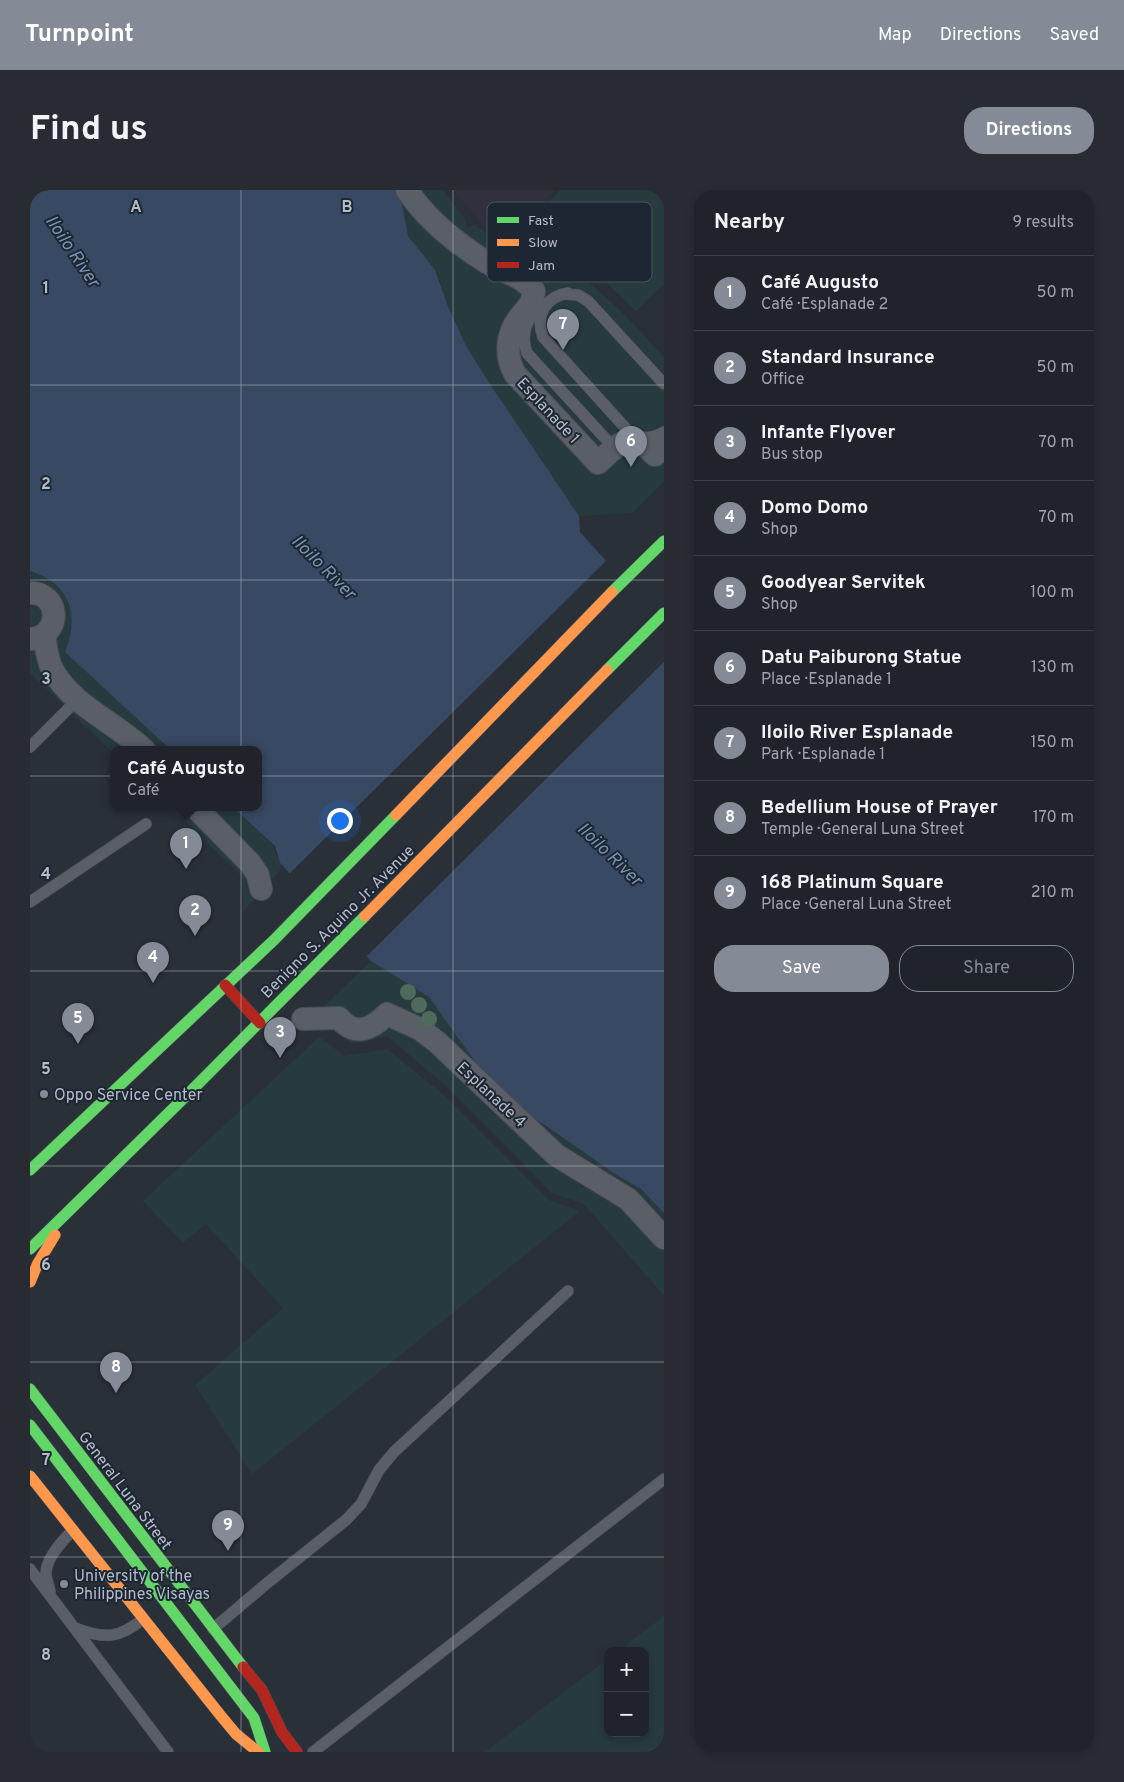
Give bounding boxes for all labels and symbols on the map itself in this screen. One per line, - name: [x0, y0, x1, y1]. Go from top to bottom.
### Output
- text: A: [130, 198, 142, 218]
- text: B: [341, 198, 353, 218]
- legend: [487, 202, 652, 282]
- water label: Iloilo River: [39, 211, 106, 294]
- text: Fast: [528, 213, 554, 230]
- text: Slow: [528, 235, 558, 252]
- text: Jam: [528, 258, 555, 275]
- text: 1: [43, 279, 49, 299]
- pin: 7: [547, 309, 579, 350]
- street label: Esplanade 1: [512, 374, 583, 449]
- pin: 6: [615, 426, 647, 467]
- text: 2: [41, 475, 51, 495]
- water label: Iloilo River: [286, 531, 362, 607]
- text: 3: [41, 670, 51, 690]
- your location: [327, 808, 353, 834]
- water label: Iloilo River: [571, 818, 648, 893]
- pin: 1: [170, 828, 202, 869]
- street label: Benigno S. Aquino Jr. Avenue: [257, 841, 419, 1003]
- text: 4: [41, 865, 51, 885]
- pin: 2: [179, 895, 211, 936]
- pin: 4: [137, 942, 169, 983]
- pin: 5: [62, 1003, 94, 1044]
- pin: 3: [264, 1017, 296, 1058]
- street label: Esplanade 4: [452, 1058, 530, 1133]
- text: 5: [41, 1060, 51, 1080]
- place label: Oppo Service Center: [54, 1086, 203, 1106]
- marker: Oppo Service Center: [38, 1088, 50, 1100]
- text: 6: [41, 1256, 51, 1276]
- pin: 8: [100, 1352, 132, 1393]
- street label: General Luna Street: [73, 1428, 176, 1555]
- text: 7: [42, 1451, 50, 1471]
- pin: 9: [212, 1510, 244, 1551]
- place label: University of the Philippines Visayas: [74, 1567, 210, 1605]
- marker: University of the Philippines Visayas: [58, 1578, 70, 1590]
- text: 8: [41, 1646, 51, 1666]

